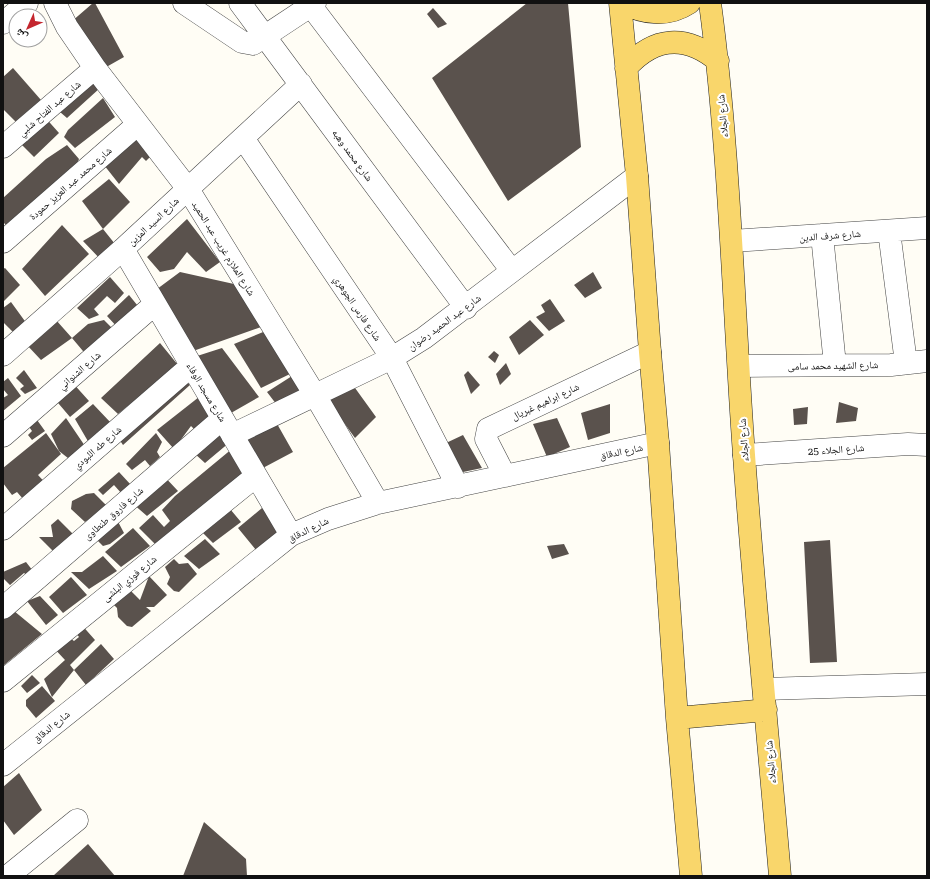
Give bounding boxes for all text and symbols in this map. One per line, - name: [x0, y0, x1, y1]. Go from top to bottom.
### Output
- north arrow: [8, 8, 48, 48]
- text: ش: [12, 25, 31, 43]
- street label: شارع عبد الفتاح شلبي: [16, 78, 85, 140]
- street label: شارع الجلاء: [715, 93, 731, 138]
- street label: شارع محمد وهبه: [329, 127, 375, 184]
- street label: شارع محمد عبد العزيز حمودة: [27, 144, 115, 223]
- street label: شارع السيد المزين: [126, 195, 182, 248]
- street label: شارع الملازم غريب عبد الحميد: [188, 199, 258, 299]
- street label: شارع شرف الدين: [799, 228, 862, 244]
- street label: شارع فارس الجوهري: [330, 274, 384, 345]
- street label: شارع عبد الحميد رضوان: [406, 292, 484, 353]
- street label: شارع الشنواني: [56, 349, 105, 394]
- street label: شارع الشهيد محمد سامى: [788, 359, 879, 373]
- street label: شارع مسجد الوفاء: [184, 361, 229, 425]
- street label: شارع ابراهيم غبريال: [510, 381, 582, 424]
- street label: شارع الجلاء: [736, 418, 751, 462]
- street label: شارع طه اللبودي: [71, 423, 126, 473]
- street label: شارع الدقاق: [598, 441, 644, 462]
- street label: شارع الجلاء 25: [807, 442, 865, 458]
- street label: شارع فاروق طنطاوى: [81, 484, 146, 543]
- street label: شارع الدقاق: [286, 515, 331, 545]
- street label: شارع فوزي البلشى: [100, 553, 160, 606]
- street label: شارع الدقاق: [31, 708, 73, 745]
- street label: شارع الجلاء: [763, 739, 779, 784]

